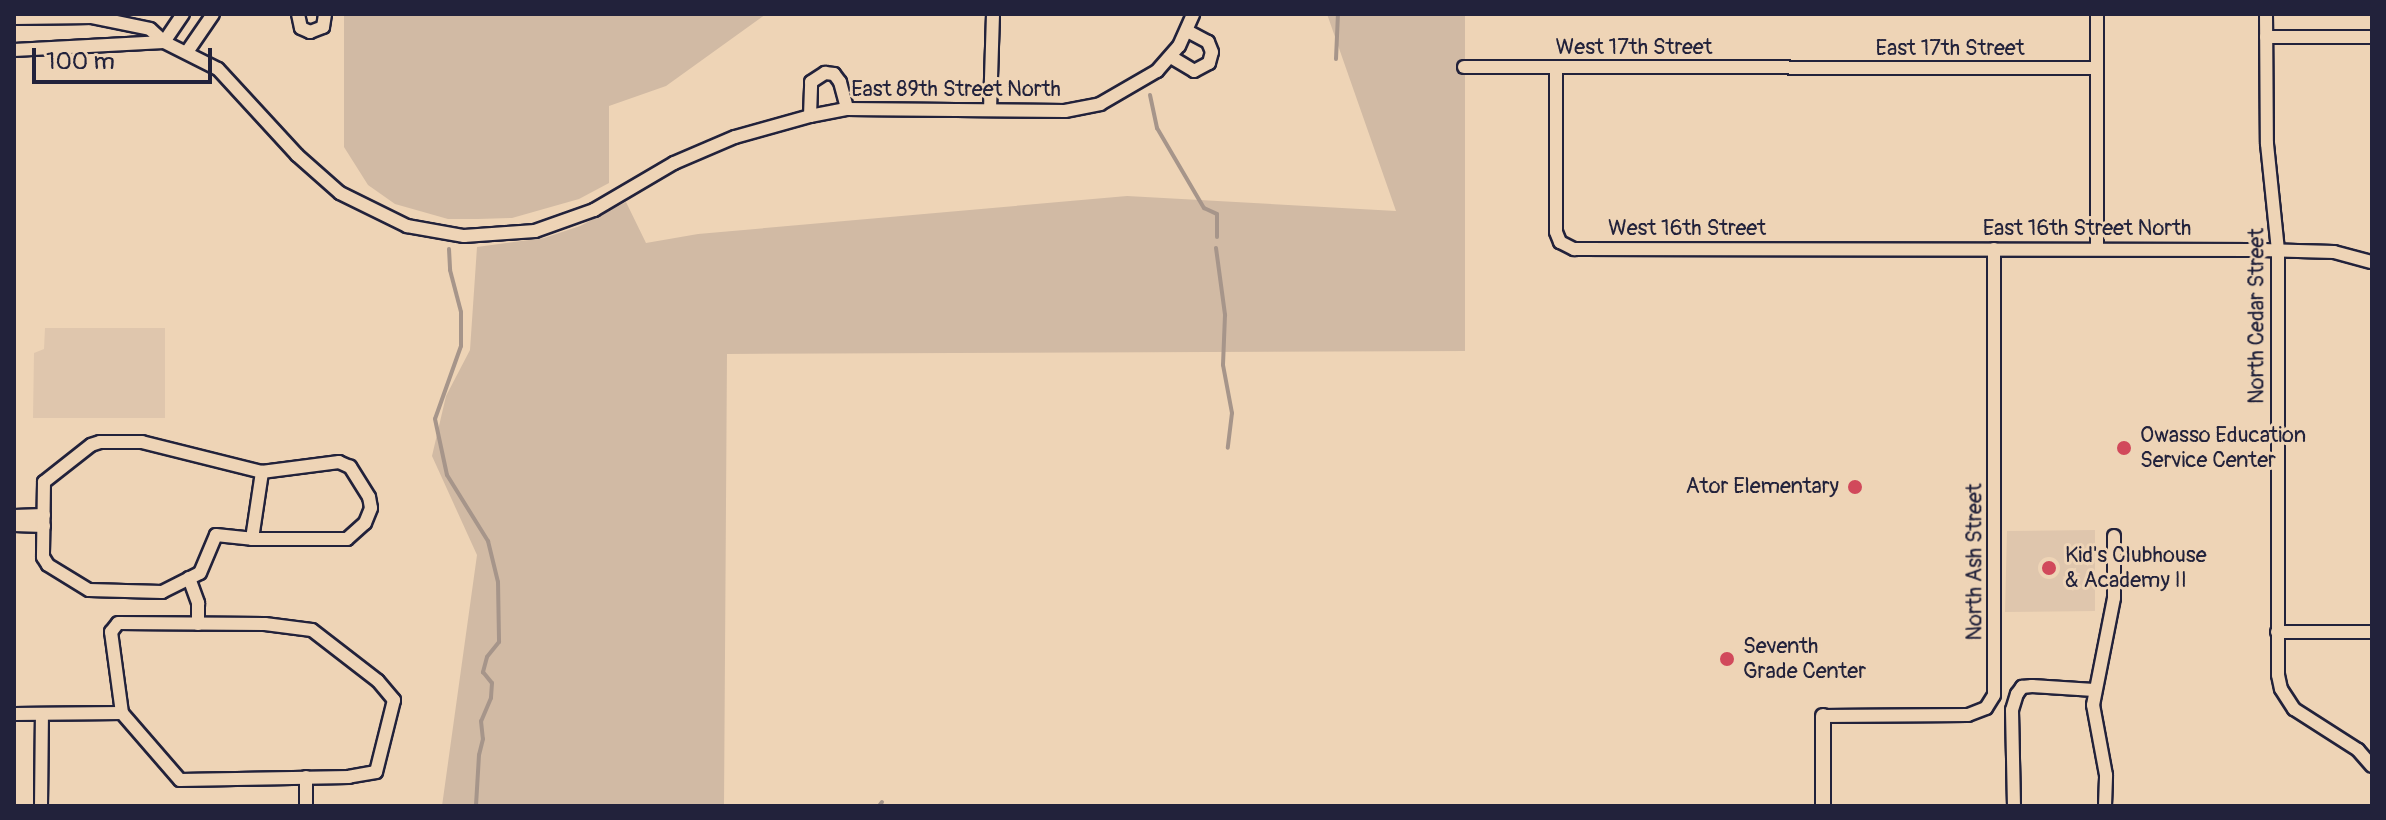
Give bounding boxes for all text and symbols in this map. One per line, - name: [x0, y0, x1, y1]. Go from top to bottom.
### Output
- scale bar: [36, 32, 216, 82]
- street label: West 17th Street: [1556, 35, 1712, 61]
- street label: East 17th Street: [1875, 36, 2025, 62]
- text: 100 m: [46, 47, 115, 76]
- street label: East 89th Street North: [851, 77, 1061, 103]
- street label: West 16th Street: [1608, 216, 1766, 242]
- street label: East 16th Street North: [1983, 216, 2191, 242]
- street label: North Cedar Street: [2244, 228, 2270, 404]
- place label: Owasso Education Service Center: [2140, 422, 2306, 474]
- marker: Owasso Education Service Center: [2115, 439, 2133, 457]
- place label: Ator Elementary: [1686, 474, 1839, 500]
- marker: Ator Elementary: [1846, 478, 1864, 496]
- street label: North Ash Street: [1962, 483, 1988, 641]
- place label: Kid's Clubhouse & Academy II: [2065, 542, 2206, 594]
- marker: Kid's Clubhouse & Academy II: [2040, 559, 2058, 577]
- place label: Seventh Grade Center: [1743, 633, 1866, 684]
- marker: Seventh Grade Center: [1718, 650, 1736, 668]

